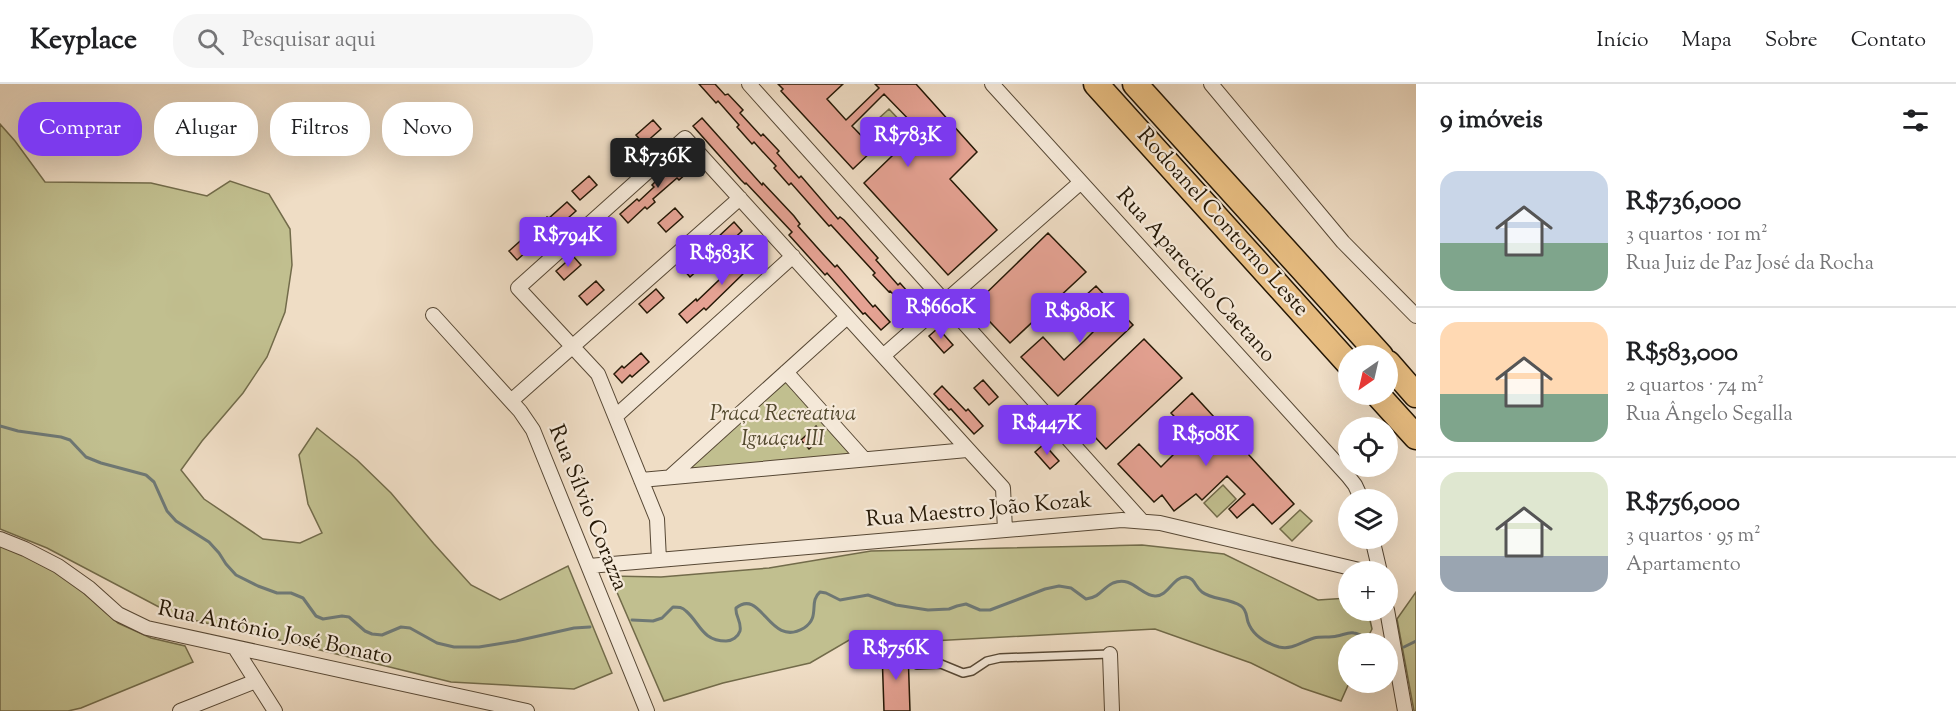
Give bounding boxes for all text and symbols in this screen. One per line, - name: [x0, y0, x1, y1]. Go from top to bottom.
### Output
- search box: [173, 14, 593, 68]
- text: Keyplace: [30, 21, 137, 61]
- icon: search: [194, 25, 227, 58]
- text: Pesquisar aqui: [242, 25, 376, 57]
- text: Início: [1597, 26, 1649, 56]
- text: Mapa: [1682, 26, 1732, 56]
- text: Sobre: [1765, 26, 1818, 56]
- text: Contato: [1851, 26, 1926, 56]
- chip: Comprar: [18, 102, 142, 156]
- chip: Alugar: [154, 102, 258, 156]
- chip: Filtros: [270, 102, 370, 156]
- chip: Novo: [382, 102, 473, 156]
- text: 9 imóveis: [1440, 102, 1543, 139]
- icon: filters: [1899, 104, 1932, 137]
- pin: R$783K: [859, 117, 957, 168]
- street label: Rodoanel Contorno Leste: [1128, 121, 1316, 325]
- text: R$783K: [874, 122, 942, 151]
- pin: R$736K: [609, 138, 707, 189]
- text: R$736K: [624, 143, 692, 172]
- street label: Rua Aparecido Caetano: [1108, 181, 1282, 371]
- text: R$736,000: [1626, 184, 1741, 221]
- icon: home: [1488, 195, 1560, 267]
- pin: R$794K: [519, 217, 617, 268]
- text: 3 quartos · 101 m²: [1626, 221, 1768, 250]
- text: R$794K: [534, 222, 602, 251]
- pin: R$583K: [673, 235, 771, 286]
- text: R$583K: [690, 240, 754, 269]
- text: Rua Juiz de Paz José da Rocha: [1626, 250, 1874, 279]
- pin: R$660K: [892, 289, 990, 340]
- pin: R$980K: [1031, 293, 1129, 344]
- text: R$660K: [906, 294, 976, 323]
- text: R$980K: [1045, 298, 1115, 327]
- text: R$583,000: [1626, 335, 1738, 372]
- north arrow: [1338, 345, 1398, 405]
- map controls: [1338, 345, 1398, 693]
- icon: home: [1488, 346, 1560, 418]
- text: 2 quartos · 74 m²: [1626, 372, 1764, 401]
- park label: Praça Recreativa Iguaçu III: [710, 399, 856, 456]
- text: Rua Ângelo Segalla: [1626, 401, 1793, 430]
- pin: R$447K: [998, 405, 1096, 456]
- text: R$447K: [1012, 410, 1082, 439]
- pin: R$508K: [1157, 416, 1255, 467]
- button: locate: [1338, 417, 1398, 477]
- street label: Rua Sílvio Corazza: [539, 420, 635, 596]
- text: R$508K: [1173, 421, 1239, 450]
- street label: Rua Maestro João Kozak: [865, 485, 1093, 537]
- text: R$756,000: [1626, 485, 1740, 522]
- button: layers: [1338, 489, 1398, 549]
- icon: home: [1488, 496, 1560, 568]
- text: 3 quartos · 95 m²: [1626, 522, 1761, 551]
- text: Apartamento: [1626, 551, 1741, 580]
- button: +: [1338, 561, 1398, 621]
- street label: Rua Antônio José Bonato: [155, 593, 395, 675]
- pin: R$756K: [847, 630, 945, 681]
- button: −: [1338, 633, 1398, 693]
- text: R$756K: [863, 635, 929, 664]

